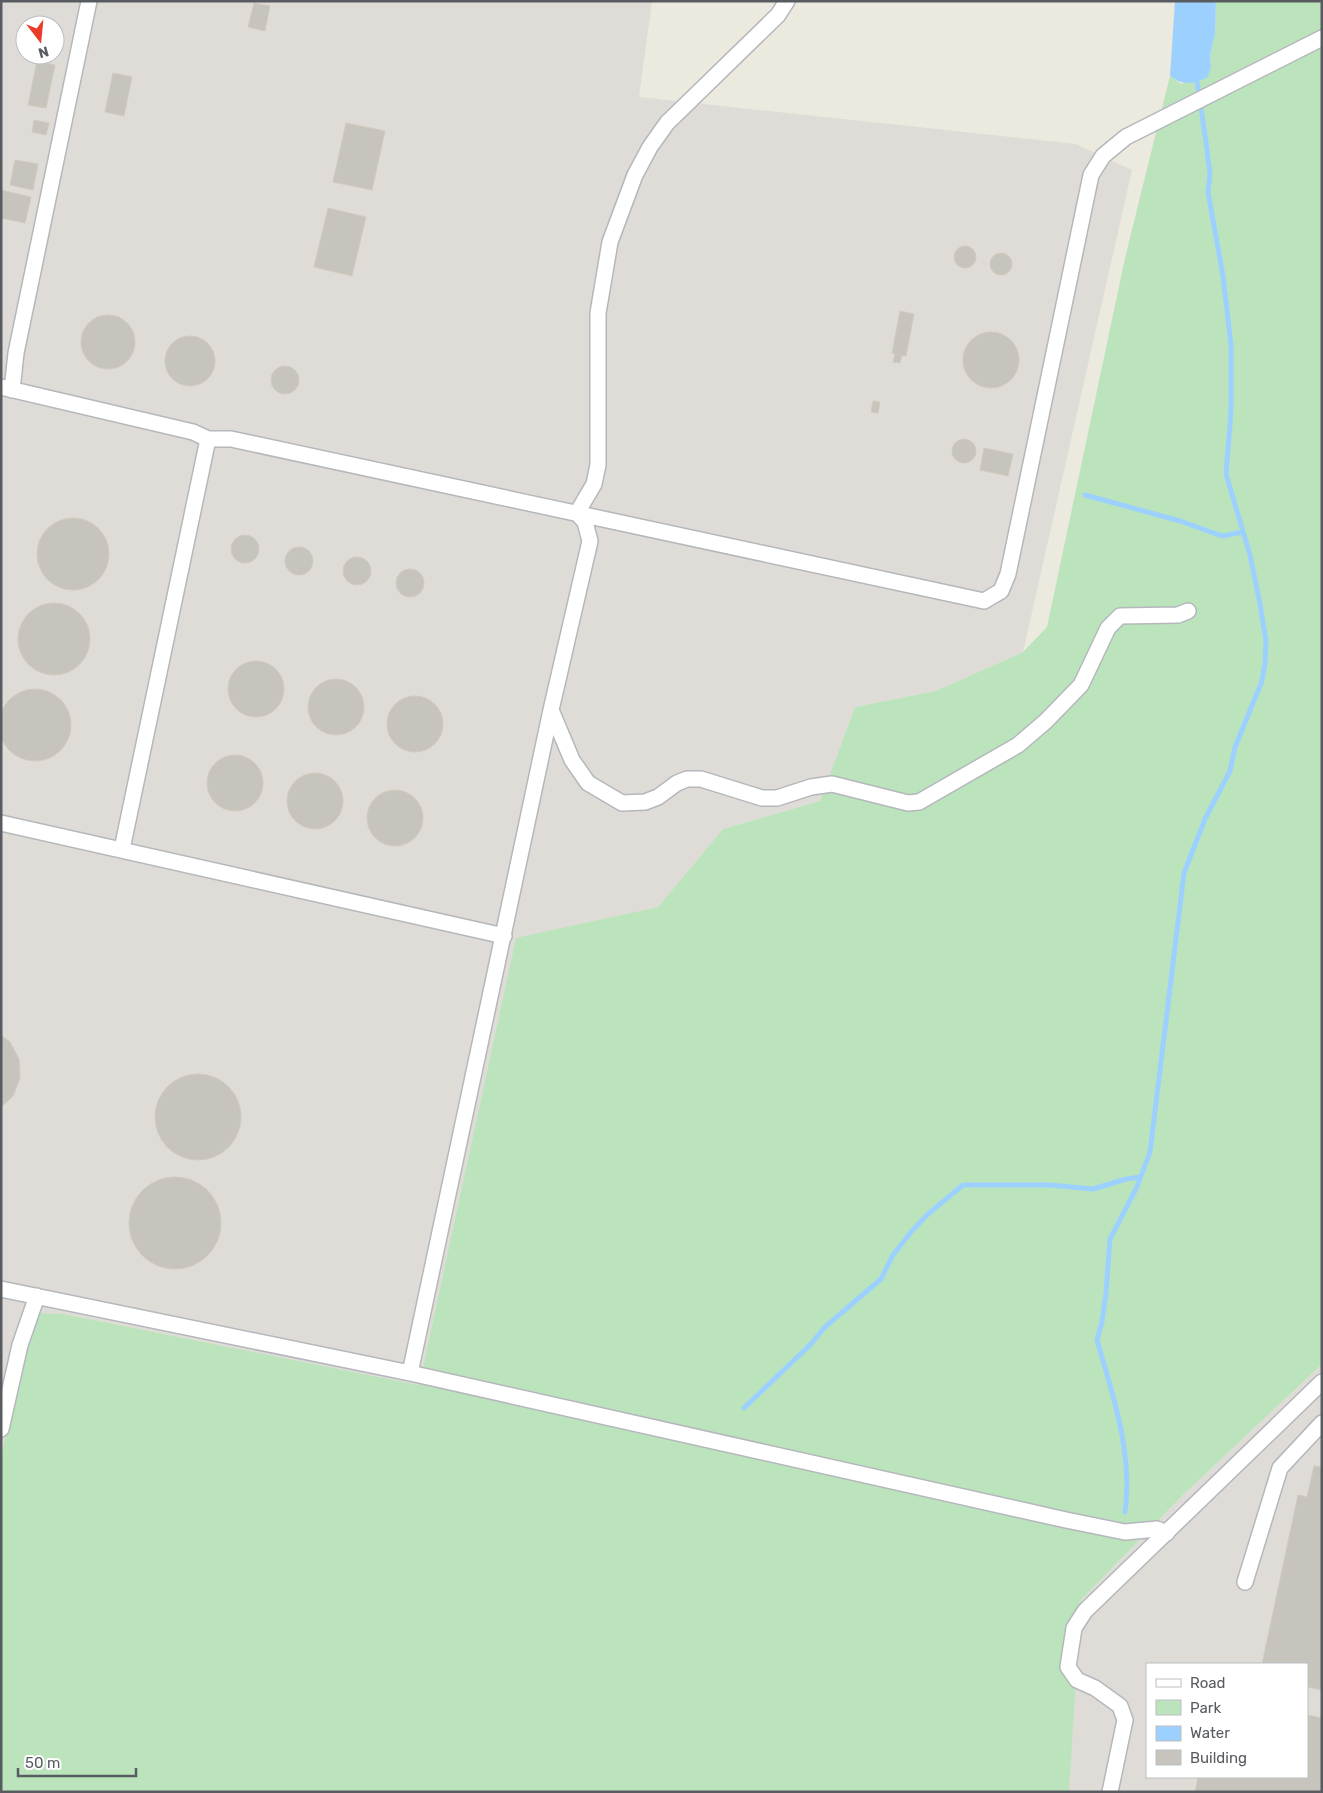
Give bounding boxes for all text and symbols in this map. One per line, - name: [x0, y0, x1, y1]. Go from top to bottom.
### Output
- north arrow: [15, 15, 65, 65]
- text: N: [36, 42, 51, 62]
- legend: [1146, 1663, 1308, 1778]
- text: Road: [1190, 1674, 1226, 1692]
- text: Park: [1190, 1699, 1221, 1717]
- text: Water: [1190, 1724, 1230, 1742]
- scale bar: [18, 1746, 135, 1778]
- text: Building: [1190, 1749, 1247, 1767]
- text: 50 m: [25, 1754, 60, 1772]

